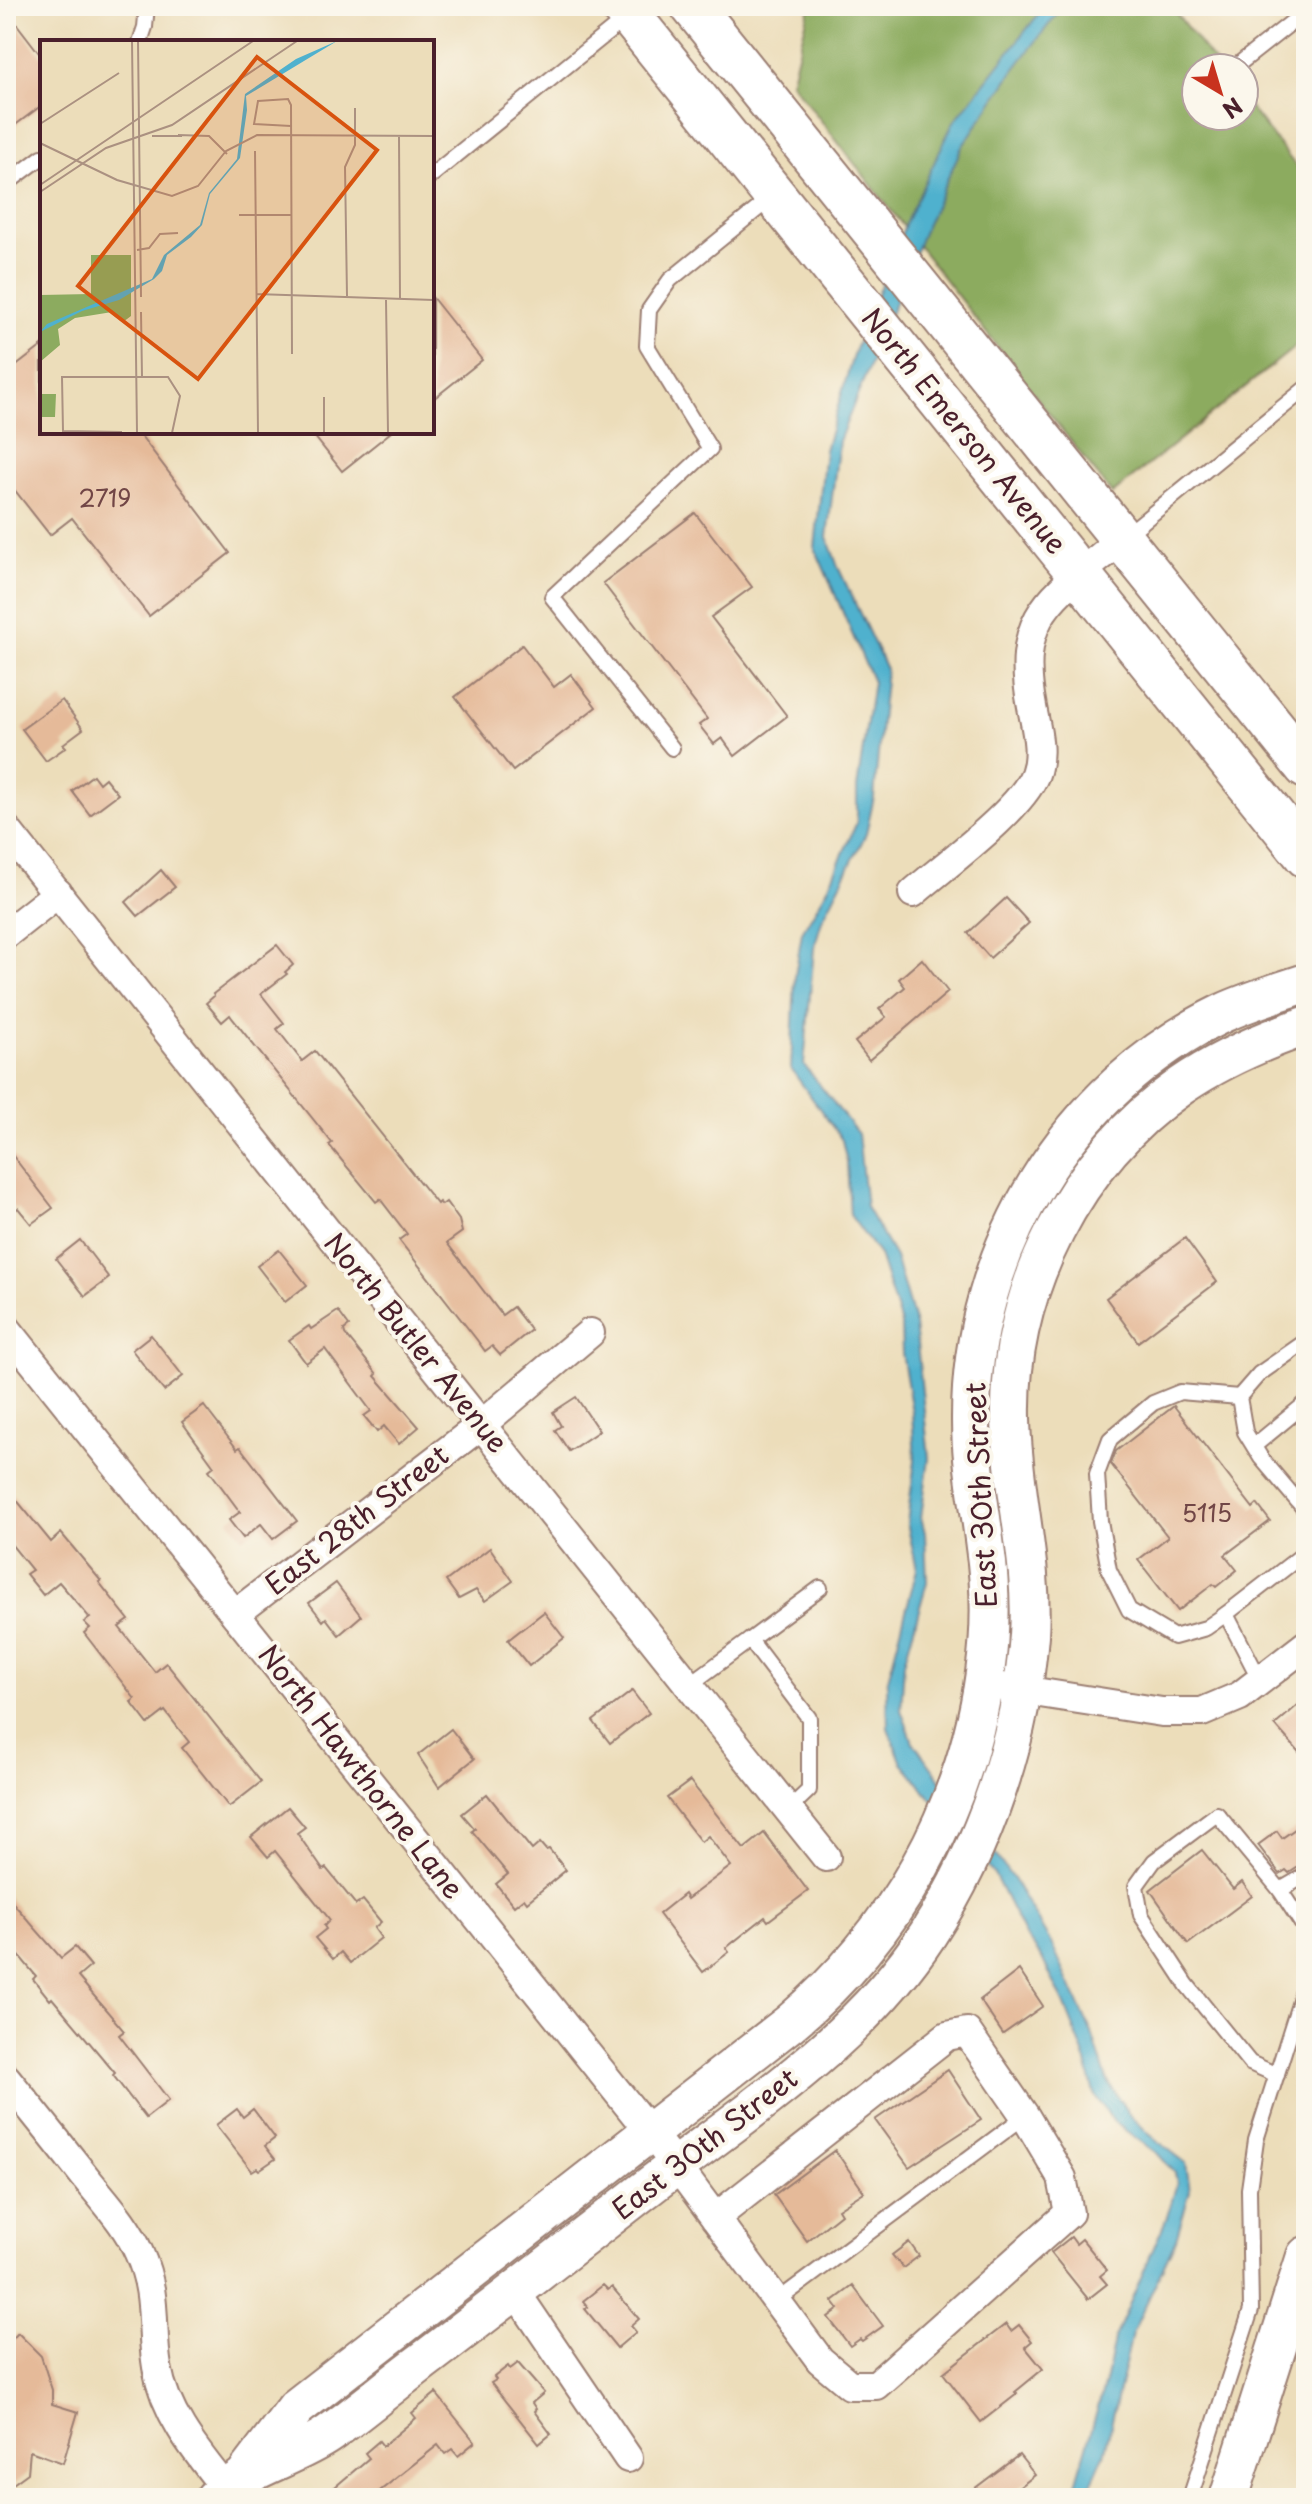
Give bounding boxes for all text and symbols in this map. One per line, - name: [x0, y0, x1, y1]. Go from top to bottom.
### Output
- inset map: [40, 40, 434, 434]
- north arrow: [1180, 52, 1260, 132]
- text: N: [1216, 91, 1250, 127]
- street label: North Emerson Avenue: [852, 298, 1078, 562]
- house number: 2719: [79, 479, 131, 515]
- street label: North Butler Avenue: [315, 1223, 520, 1462]
- street label: East 30th Street: [952, 1381, 1007, 1609]
- street label: East 28th Street: [255, 1433, 457, 1604]
- house number: 5115: [1182, 1494, 1232, 1530]
- street label: North Hawthorne Lane: [249, 1635, 475, 1908]
- street label: East 30th Street: [602, 2056, 806, 2229]

